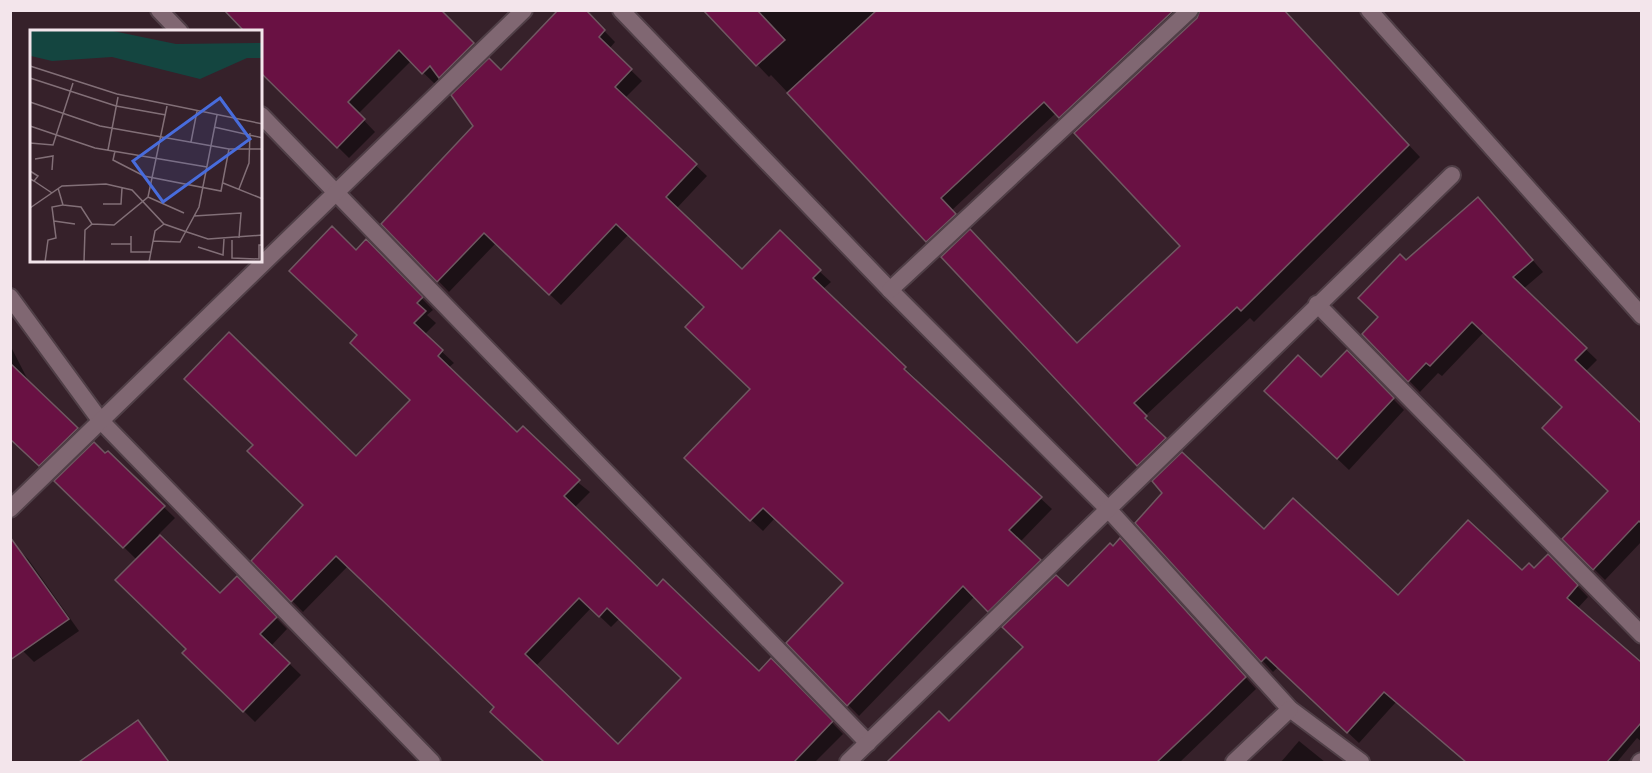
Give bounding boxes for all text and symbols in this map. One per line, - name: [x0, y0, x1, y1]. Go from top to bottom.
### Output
- inset map: [30, 30, 262, 262]

